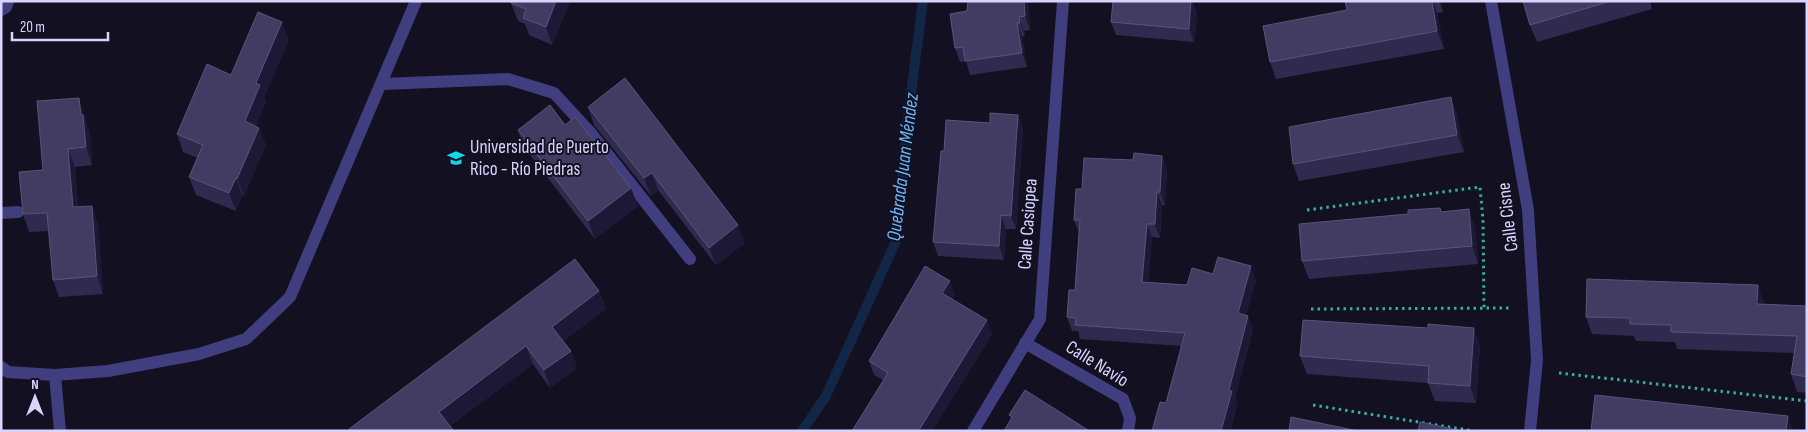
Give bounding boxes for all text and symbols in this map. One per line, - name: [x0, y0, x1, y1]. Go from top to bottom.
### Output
- scale bar: [12, 10, 109, 42]
- text: 20 m: [20, 18, 45, 37]
- water label: Quebrada Juan Méndez: [882, 91, 924, 243]
- place label: Universidad de Puerto Rico - Río Piedras: [470, 136, 609, 181]
- school or university icon: Universidad de Puerto Rico - Río Piedras: [446, 148, 466, 168]
- street label: Calle Casiopea: [1013, 178, 1043, 270]
- street label: Calle Cisne: [1492, 181, 1524, 253]
- street label: Calle Navío: [1061, 336, 1133, 392]
- north arrow: [10, 372, 60, 422]
- text: N: [31, 376, 39, 393]

